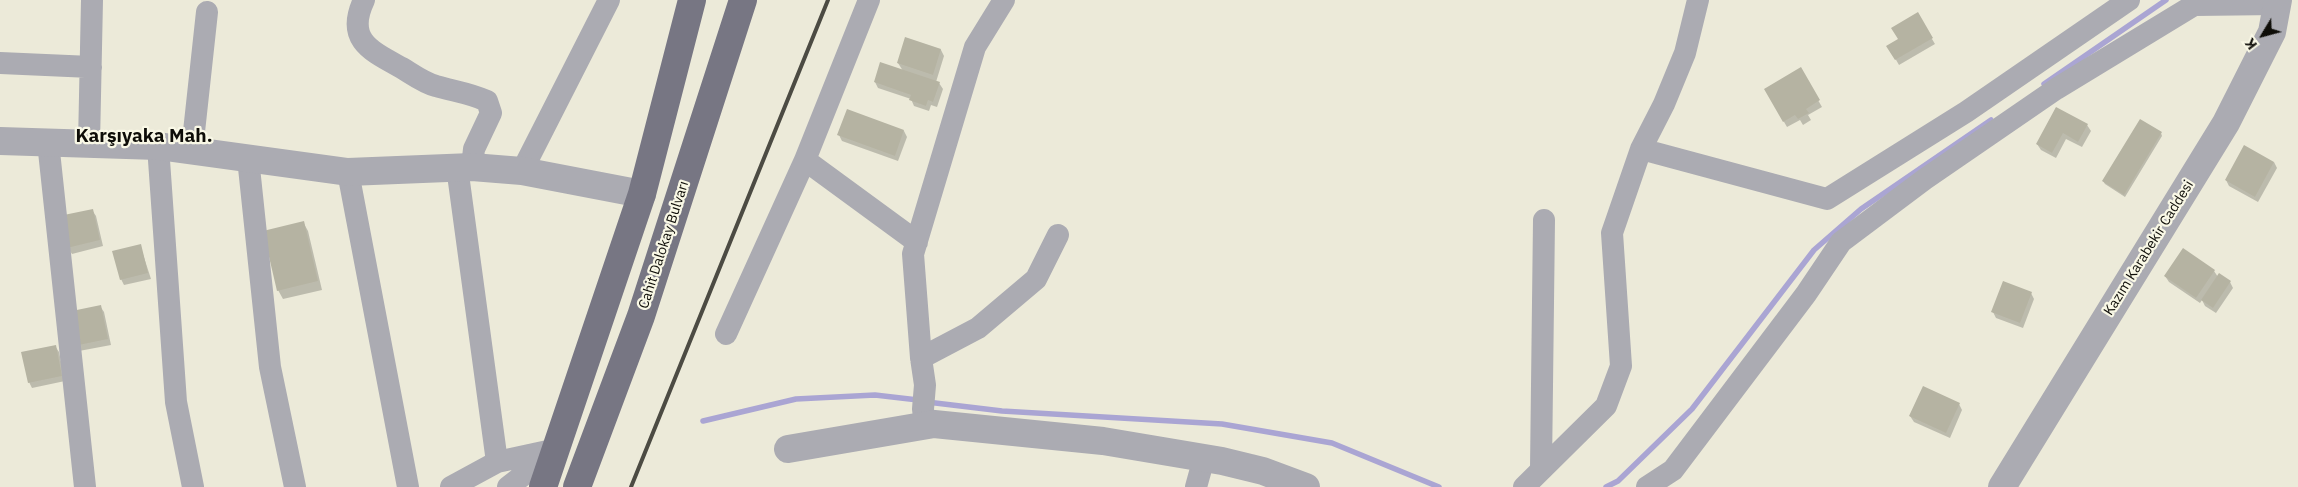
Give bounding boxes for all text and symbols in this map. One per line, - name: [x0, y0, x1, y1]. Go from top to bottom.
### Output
- north arrow: [2238, 10, 2288, 60]
- text: K: [2241, 35, 2261, 53]
- district label: Karşıyaka Mah.: [75, 126, 213, 148]
- street label: Kazım Karabekir Caddesi: [2101, 177, 2197, 319]
- street label: Cahit Dalokay Bulvarı: [635, 179, 693, 311]

